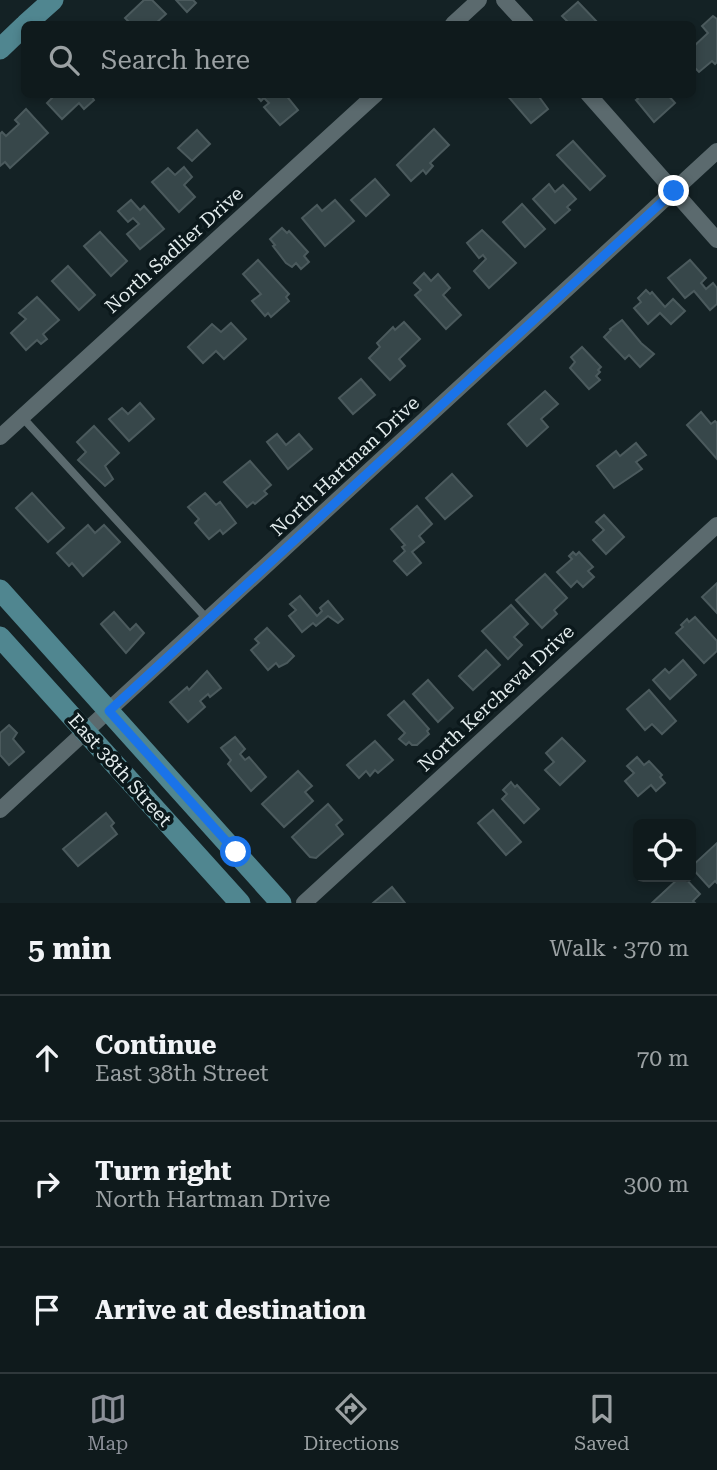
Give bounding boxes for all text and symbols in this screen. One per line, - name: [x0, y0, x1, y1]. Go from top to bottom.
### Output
- search box: [21, 21, 696, 98]
- icon: search: [45, 41, 83, 79]
- text: Search here: [101, 45, 250, 75]
- route end: [658, 175, 689, 206]
- street label: North Sadlier Drive: [100, 182, 248, 318]
- street label: North Hartman Drive: [266, 391, 424, 541]
- street label: North Kercheval Drive: [413, 620, 579, 776]
- street label: East 38th Street: [63, 709, 177, 831]
- map controls: [633, 819, 696, 882]
- button: locate: [633, 819, 696, 882]
- route start: [220, 836, 251, 867]
- text: 5 min: [28, 931, 111, 966]
- text: Walk · 370 m: [550, 935, 689, 962]
- text: Continue: [95, 1030, 217, 1060]
- icon: ahead: [28, 1039, 66, 1077]
- text: 70 m: [636, 1045, 689, 1072]
- text: East 38th Street: [95, 1060, 269, 1087]
- text: Turn right: [95, 1156, 231, 1186]
- icon: right: [28, 1165, 66, 1203]
- text: 300 m: [624, 1171, 689, 1198]
- text: North Hartman Drive: [95, 1186, 330, 1213]
- icon: arrive: [28, 1291, 66, 1329]
- text: Arrive at destination: [95, 1295, 366, 1325]
- tab: Map: [88, 1390, 128, 1455]
- tab: Directions: [303, 1390, 399, 1455]
- tab: Saved: [574, 1390, 629, 1455]

